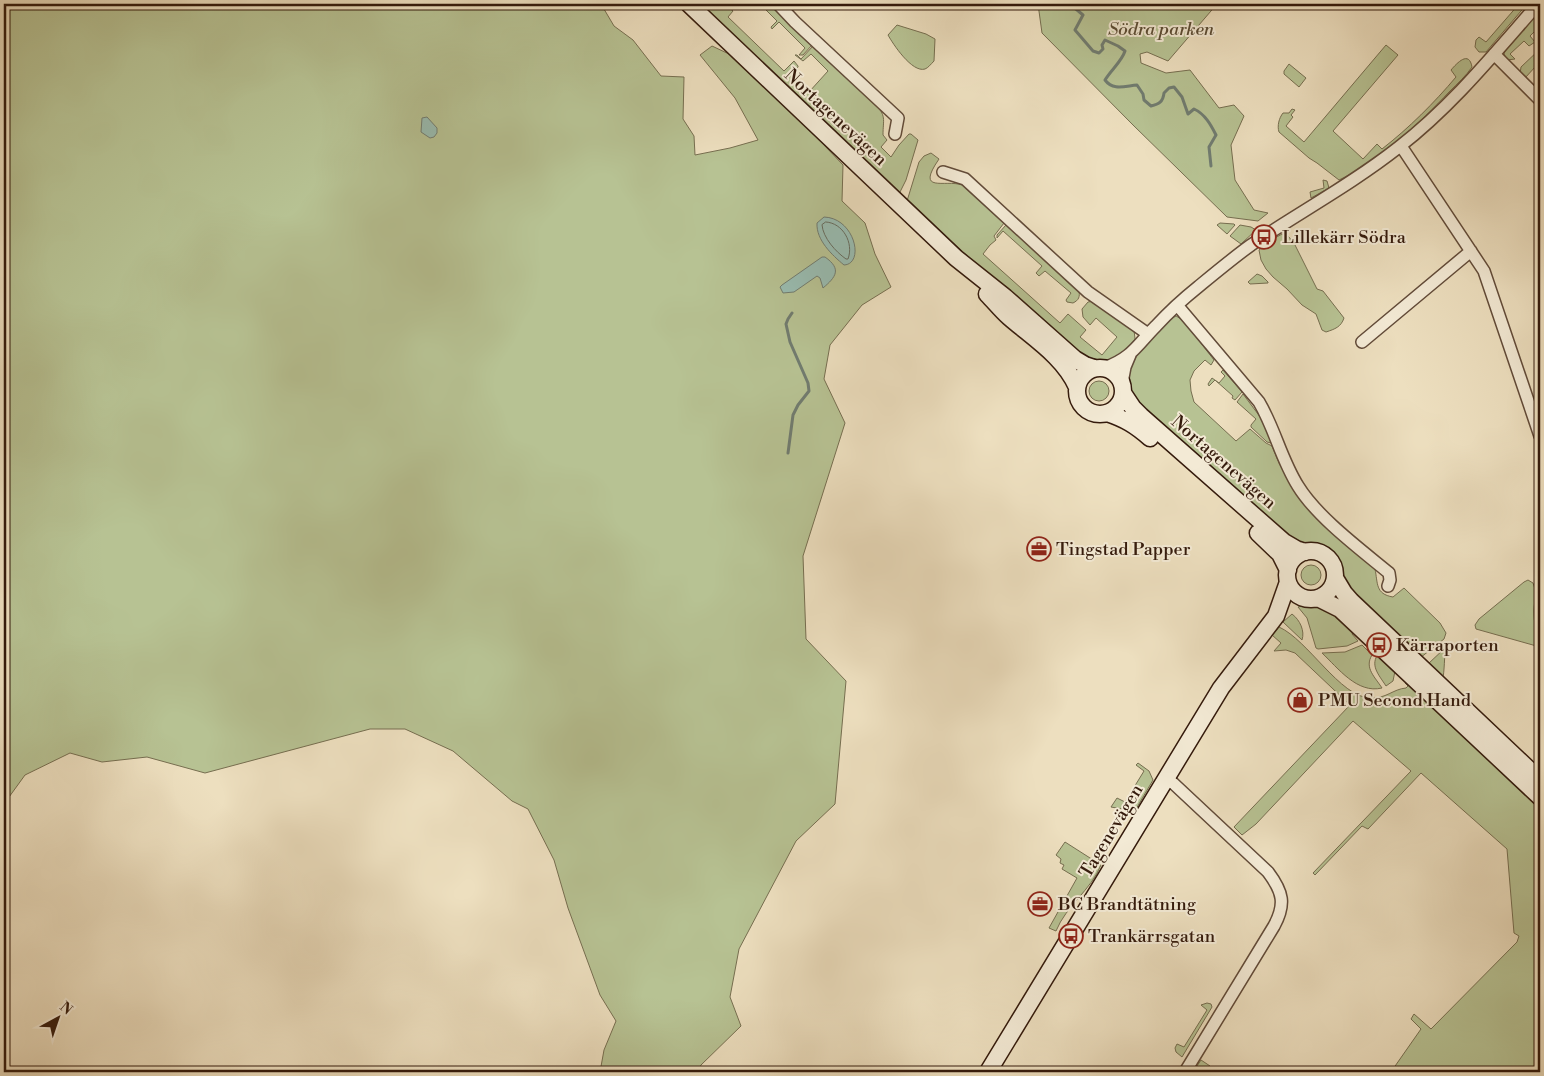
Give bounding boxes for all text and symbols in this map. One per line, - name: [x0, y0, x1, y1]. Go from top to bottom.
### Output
- park label: Södra parken: [1108, 18, 1215, 41]
- street label: Nortagenevägen: [779, 64, 892, 171]
- bus stop icon: Lillekärr Södra: [1251, 224, 1277, 250]
- place label: Lillekärr Södra: [1282, 226, 1407, 249]
- street label: Nortagenevägen: [1166, 410, 1281, 515]
- office icon: Tingstad Papper: [1026, 536, 1052, 562]
- place label: Tingstad Papper: [1056, 538, 1191, 561]
- bus stop icon: Kärraporten: [1366, 632, 1392, 658]
- place label: Kärraporten: [1396, 634, 1499, 657]
- shop icon: PMU Second Hand: [1287, 687, 1313, 713]
- place label: PMU Second Hand: [1318, 689, 1472, 712]
- street label: Tagenevägen: [1074, 780, 1149, 882]
- office icon: BC Brandtätning: [1027, 891, 1053, 917]
- place label: BC Brandtätning: [1057, 893, 1197, 916]
- bus stop icon: Trankärrsgatan: [1058, 923, 1084, 949]
- place label: Trankärrsgatan: [1088, 925, 1216, 948]
- north arrow: [32, 994, 82, 1044]
- text: N: [56, 998, 76, 1019]

